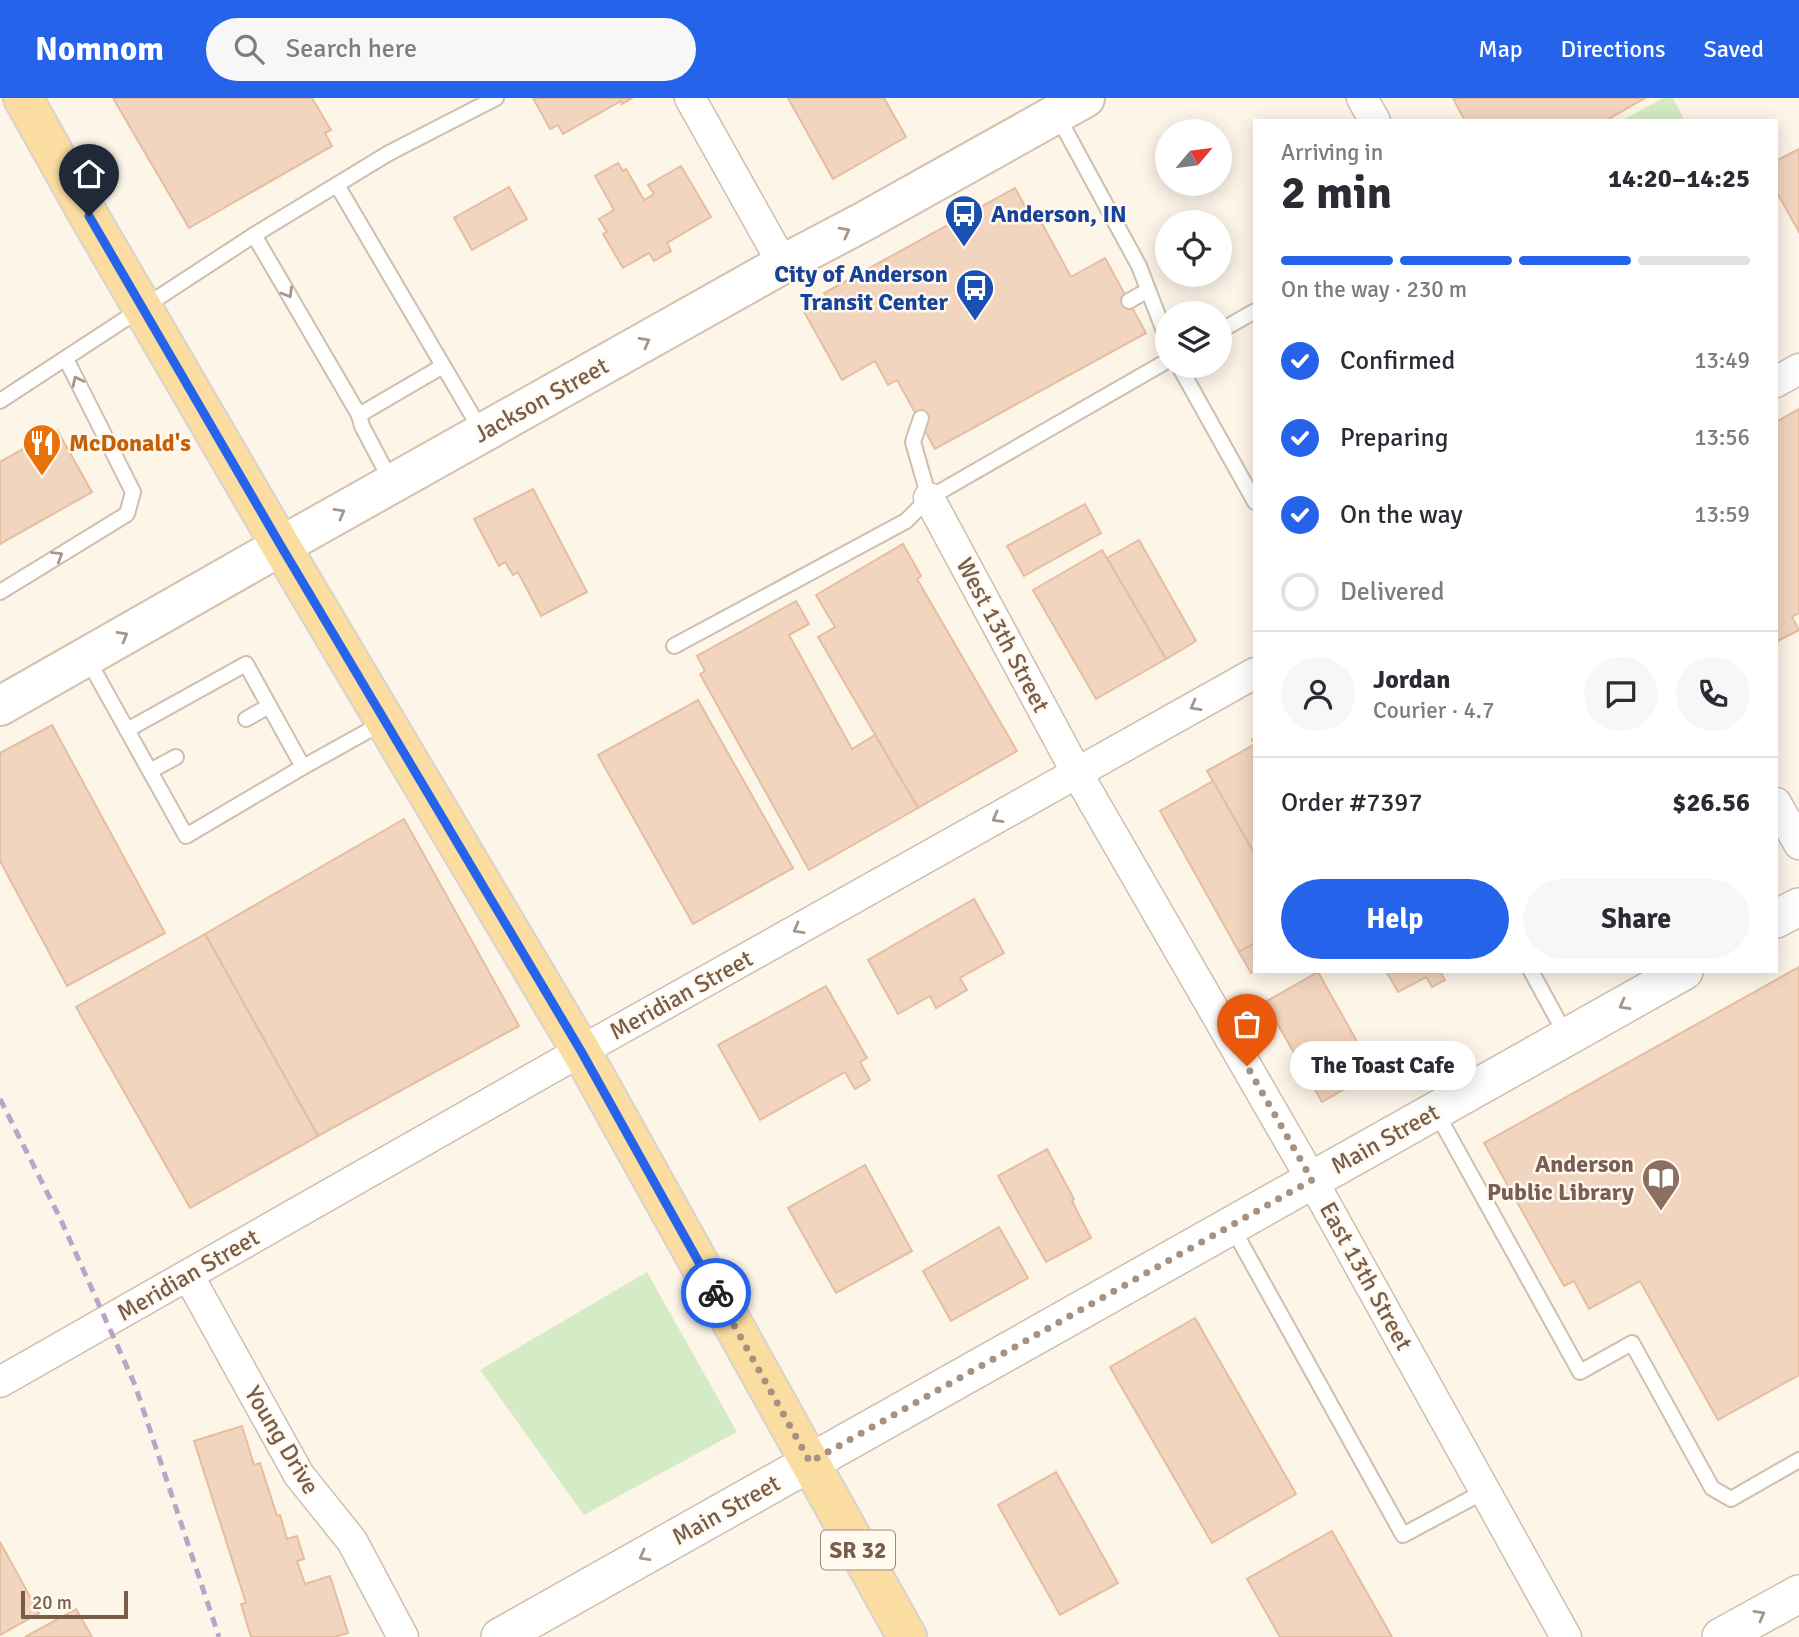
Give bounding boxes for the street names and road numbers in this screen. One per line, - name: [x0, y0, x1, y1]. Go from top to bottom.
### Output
- street label: Jackson Street: [468, 351, 614, 449]
- street label: West 13th Street: [950, 553, 1056, 717]
- street label: Meridian Street: [604, 943, 758, 1047]
- street label: Main Street: [1326, 1097, 1444, 1181]
- street label: East 13th Street: [1313, 1197, 1419, 1355]
- street label: Meridian Street: [111, 1222, 265, 1328]
- street label: Young Drive: [238, 1380, 326, 1500]
- street label: Main Street: [667, 1468, 785, 1552]
- road number: SR 32: [821, 1530, 895, 1569]

